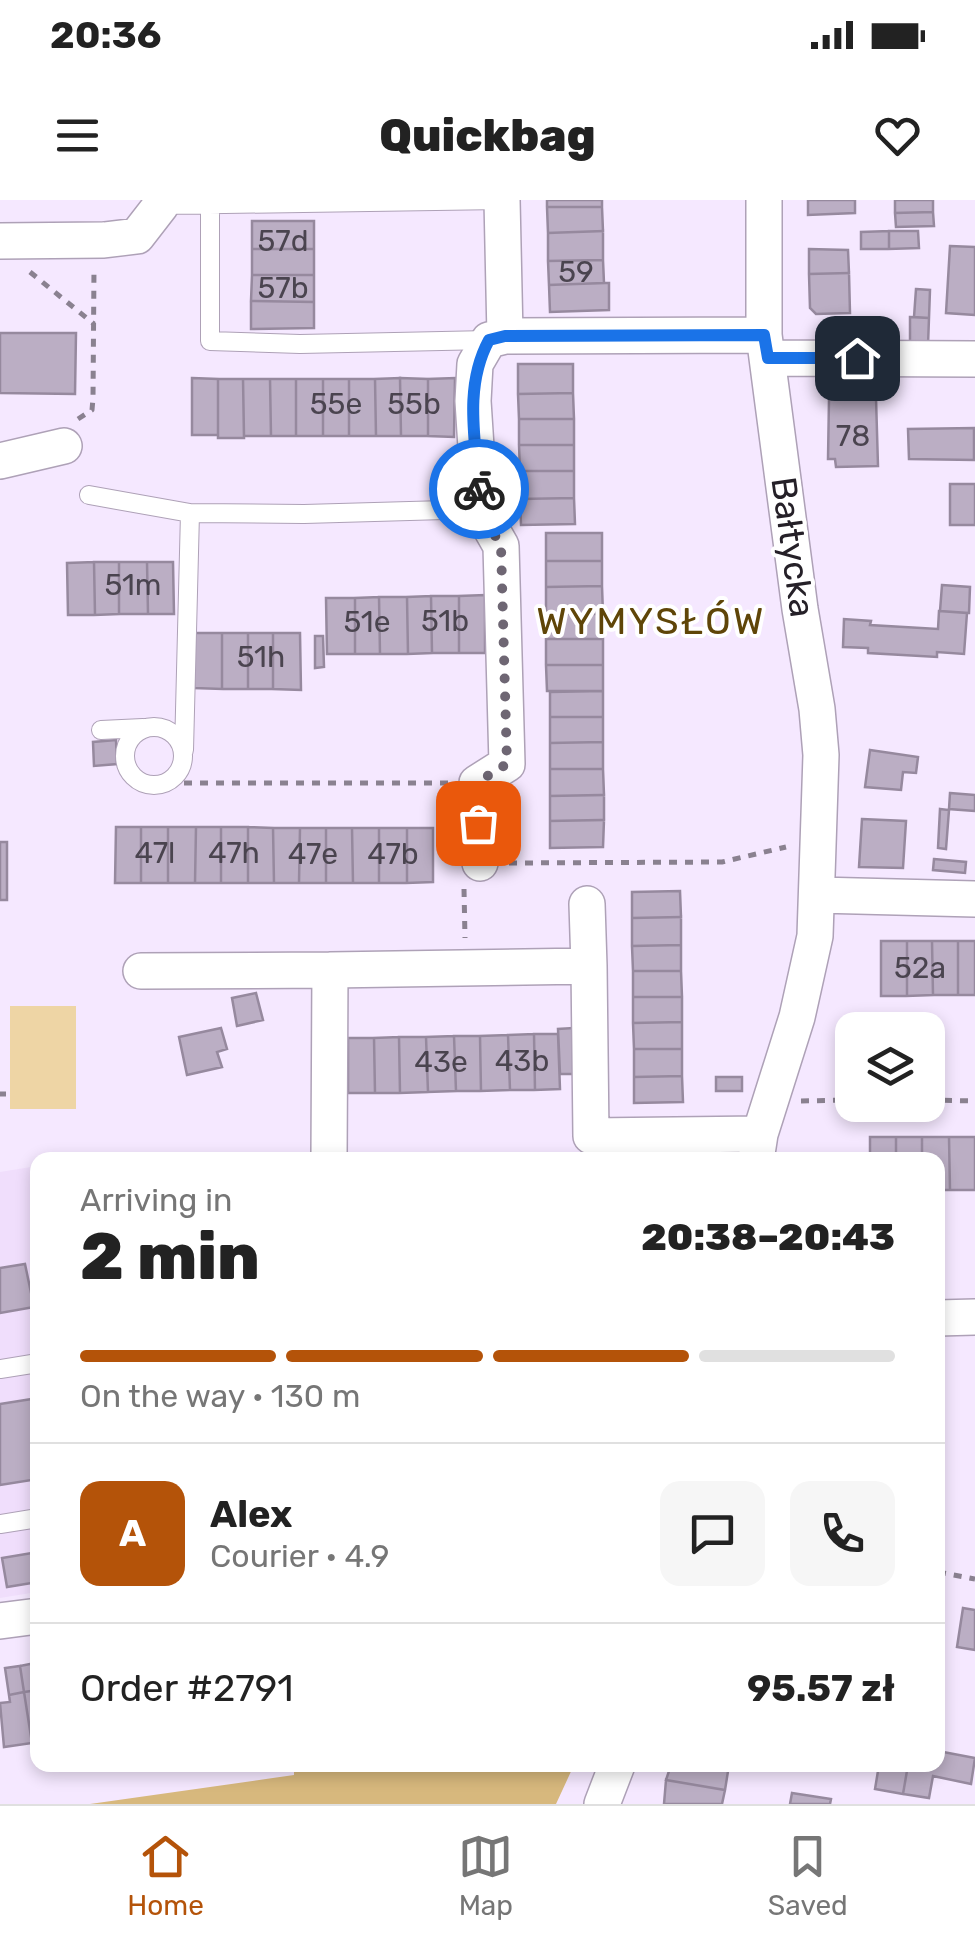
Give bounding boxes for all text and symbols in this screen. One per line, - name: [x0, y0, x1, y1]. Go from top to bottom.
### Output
- text: 20:36: [50, 12, 161, 58]
- icon: menu: [50, 108, 105, 163]
- icon: heart: [870, 108, 925, 163]
- text: Quickbag: [379, 109, 596, 162]
- house number: 57d: [257, 223, 309, 259]
- house number: 59: [558, 254, 594, 290]
- house number: 57b: [257, 270, 309, 306]
- pin: [815, 316, 900, 401]
- icon: home: [830, 331, 885, 386]
- house number: 55e: [310, 386, 362, 422]
- house number: 55b: [387, 386, 441, 422]
- house number: 78: [836, 418, 870, 454]
- courier: [429, 439, 529, 539]
- icon: bike: [452, 462, 507, 517]
- street label: Bałtycka: [762, 474, 824, 620]
- house number: 51m: [105, 567, 161, 603]
- district label: WYMYSŁÓW: [536, 598, 766, 644]
- house number: 51b: [421, 603, 469, 639]
- house number: 51e: [344, 604, 391, 640]
- house number: 51h: [237, 639, 285, 675]
- pin: [436, 781, 521, 866]
- icon: bag: [451, 796, 506, 851]
- house number: 47l: [135, 835, 175, 871]
- house number: 47h: [208, 835, 260, 871]
- house number: 47e: [288, 836, 338, 872]
- house number: 47b: [367, 836, 419, 872]
- house number: 52a: [894, 950, 946, 986]
- map controls: [835, 1012, 945, 1122]
- button: layers: [835, 1012, 945, 1122]
- house number: 43b: [495, 1043, 549, 1079]
- house number: 43e: [414, 1044, 468, 1080]
- text: Arriving in: [80, 1181, 232, 1219]
- text: 20:38–20:43: [641, 1214, 895, 1260]
- text: 2 min: [80, 1218, 260, 1295]
- text: On the way · 130 m: [80, 1377, 360, 1415]
- button: chat: [660, 1481, 765, 1586]
- button: phone: [790, 1481, 895, 1586]
- text: Alex: [210, 1491, 292, 1537]
- text: A: [119, 1510, 146, 1556]
- text: Courier · 4.9: [210, 1537, 389, 1575]
- text: Order #2791: [80, 1665, 294, 1711]
- text: 95.57 zł: [747, 1665, 895, 1711]
- tab: Home: [127, 1829, 204, 1922]
- tab: Map: [458, 1829, 513, 1922]
- tab: Saved: [768, 1829, 848, 1922]

